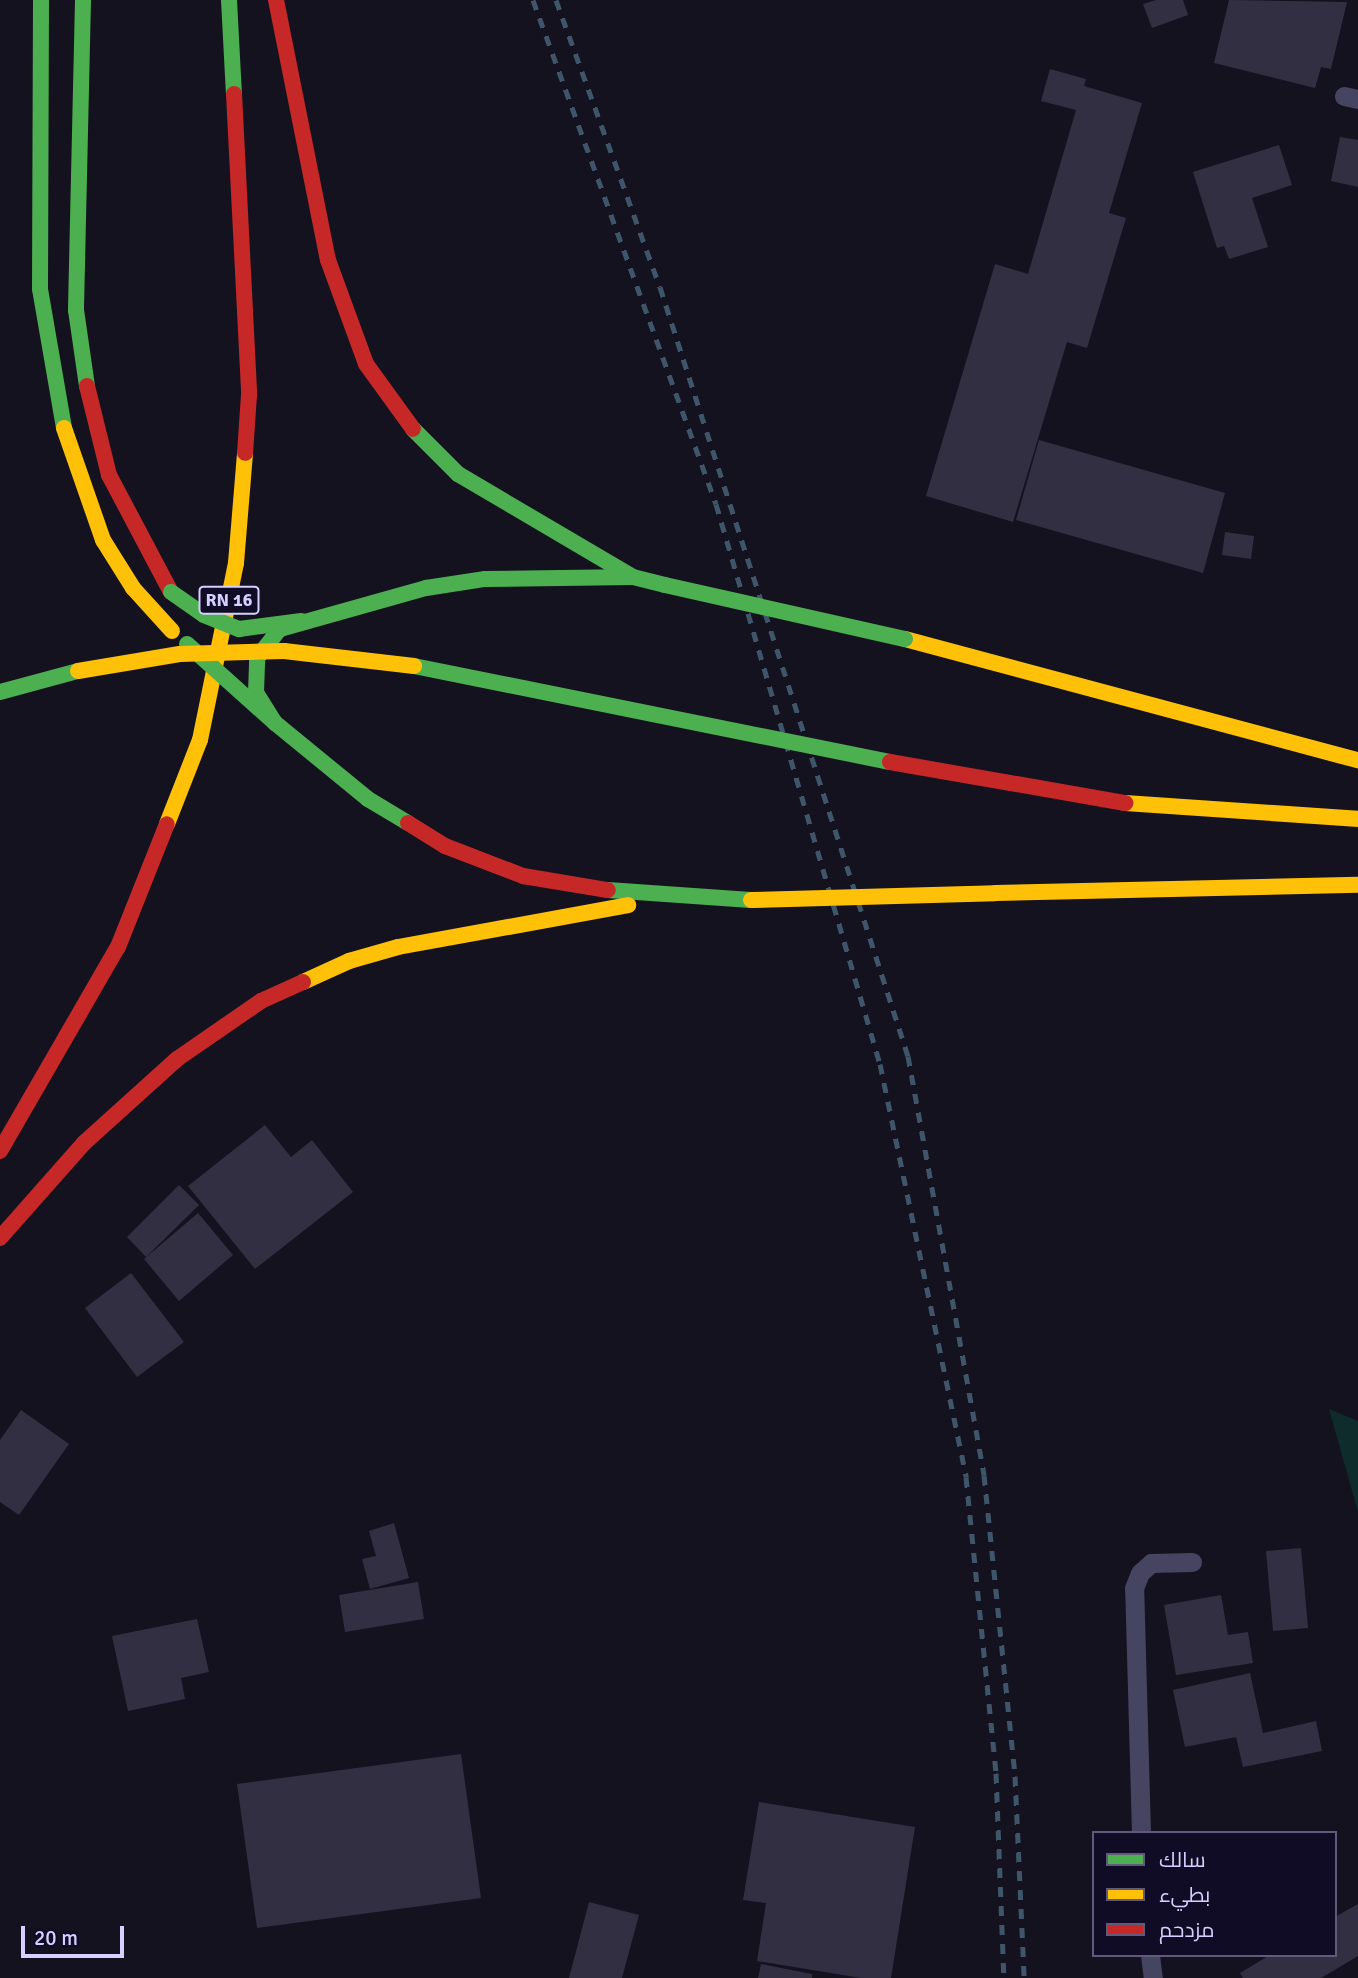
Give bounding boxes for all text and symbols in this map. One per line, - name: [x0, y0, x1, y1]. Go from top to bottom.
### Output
- road number: RN 16: [198, 586, 260, 614]
- legend: [1092, 1831, 1337, 1957]
- text: سالك: [1159, 1847, 1206, 1873]
- text: بطيء: [1159, 1882, 1210, 1908]
- scale bar: [24, 1912, 128, 1956]
- text: مزدحم: [1159, 1917, 1214, 1943]
- text: 20 m: [34, 1925, 78, 1951]

